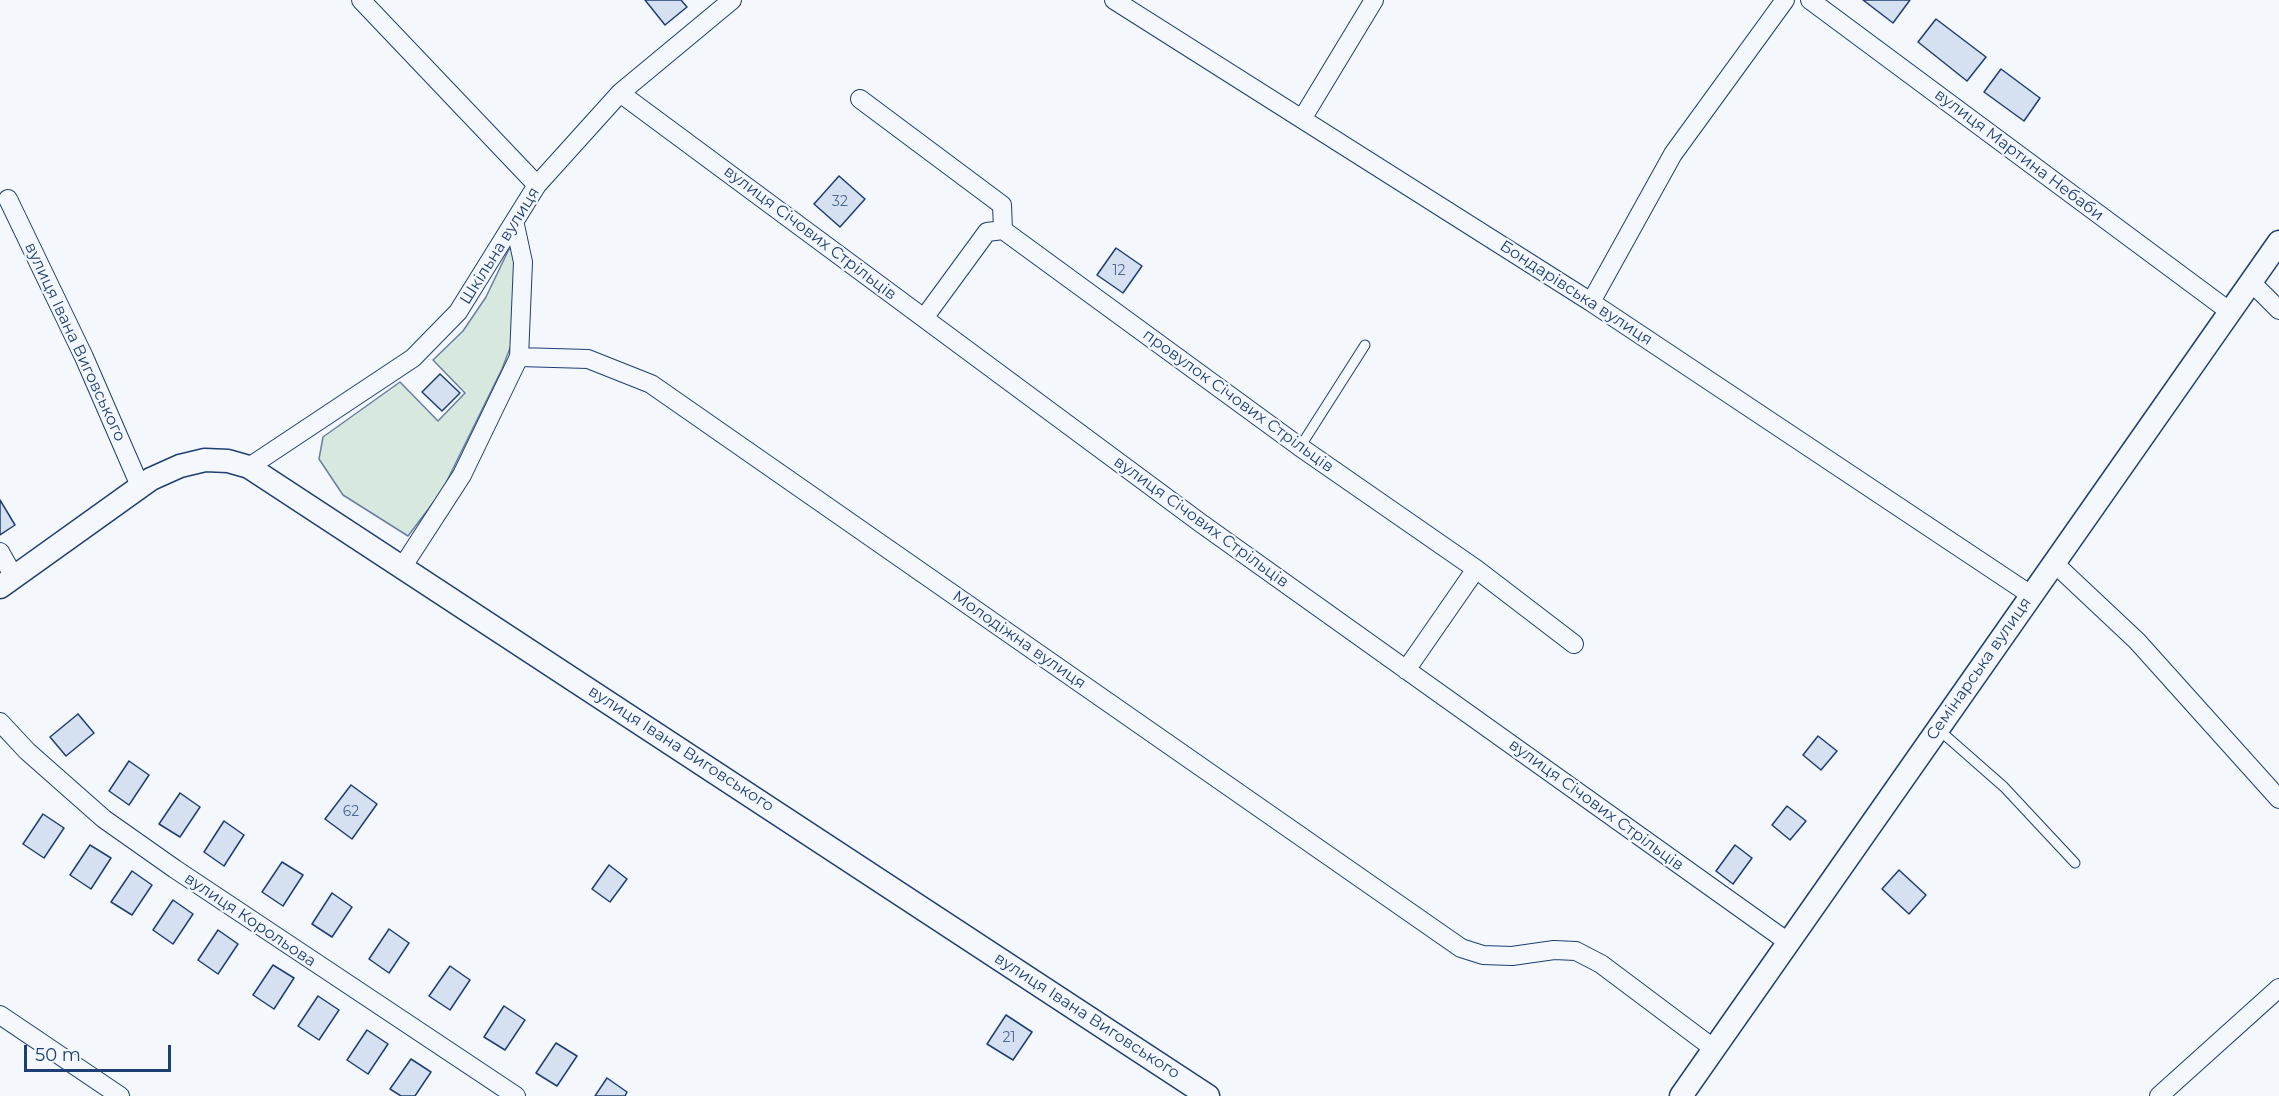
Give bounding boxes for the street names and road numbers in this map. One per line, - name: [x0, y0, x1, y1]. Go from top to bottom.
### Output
- street label: вулиця Мартина Небаби: [1931, 85, 2107, 225]
- street label: вулиця Січових Стрільців: [720, 162, 900, 304]
- street label: Шкільна вулиця: [456, 184, 544, 308]
- street label: Бондарівська вулиця: [1496, 236, 1656, 350]
- street label: вулиця Івана Виговського: [20, 239, 130, 445]
- street label: провулок Січових Стрільців: [1139, 325, 1337, 477]
- street label: вулиця Січових Стрільців: [1110, 452, 1292, 592]
- street label: Молодіжна вулиця: [949, 587, 1089, 693]
- street label: Семінарська вулиця: [1922, 594, 2036, 744]
- street label: вулиця Івана Виговського: [585, 682, 777, 816]
- street label: вулиця Січових Стрільців: [1505, 735, 1687, 875]
- street label: вулиця Корольова: [181, 869, 319, 971]
- street label: вулиця Івана Виговського: [991, 949, 1183, 1083]

